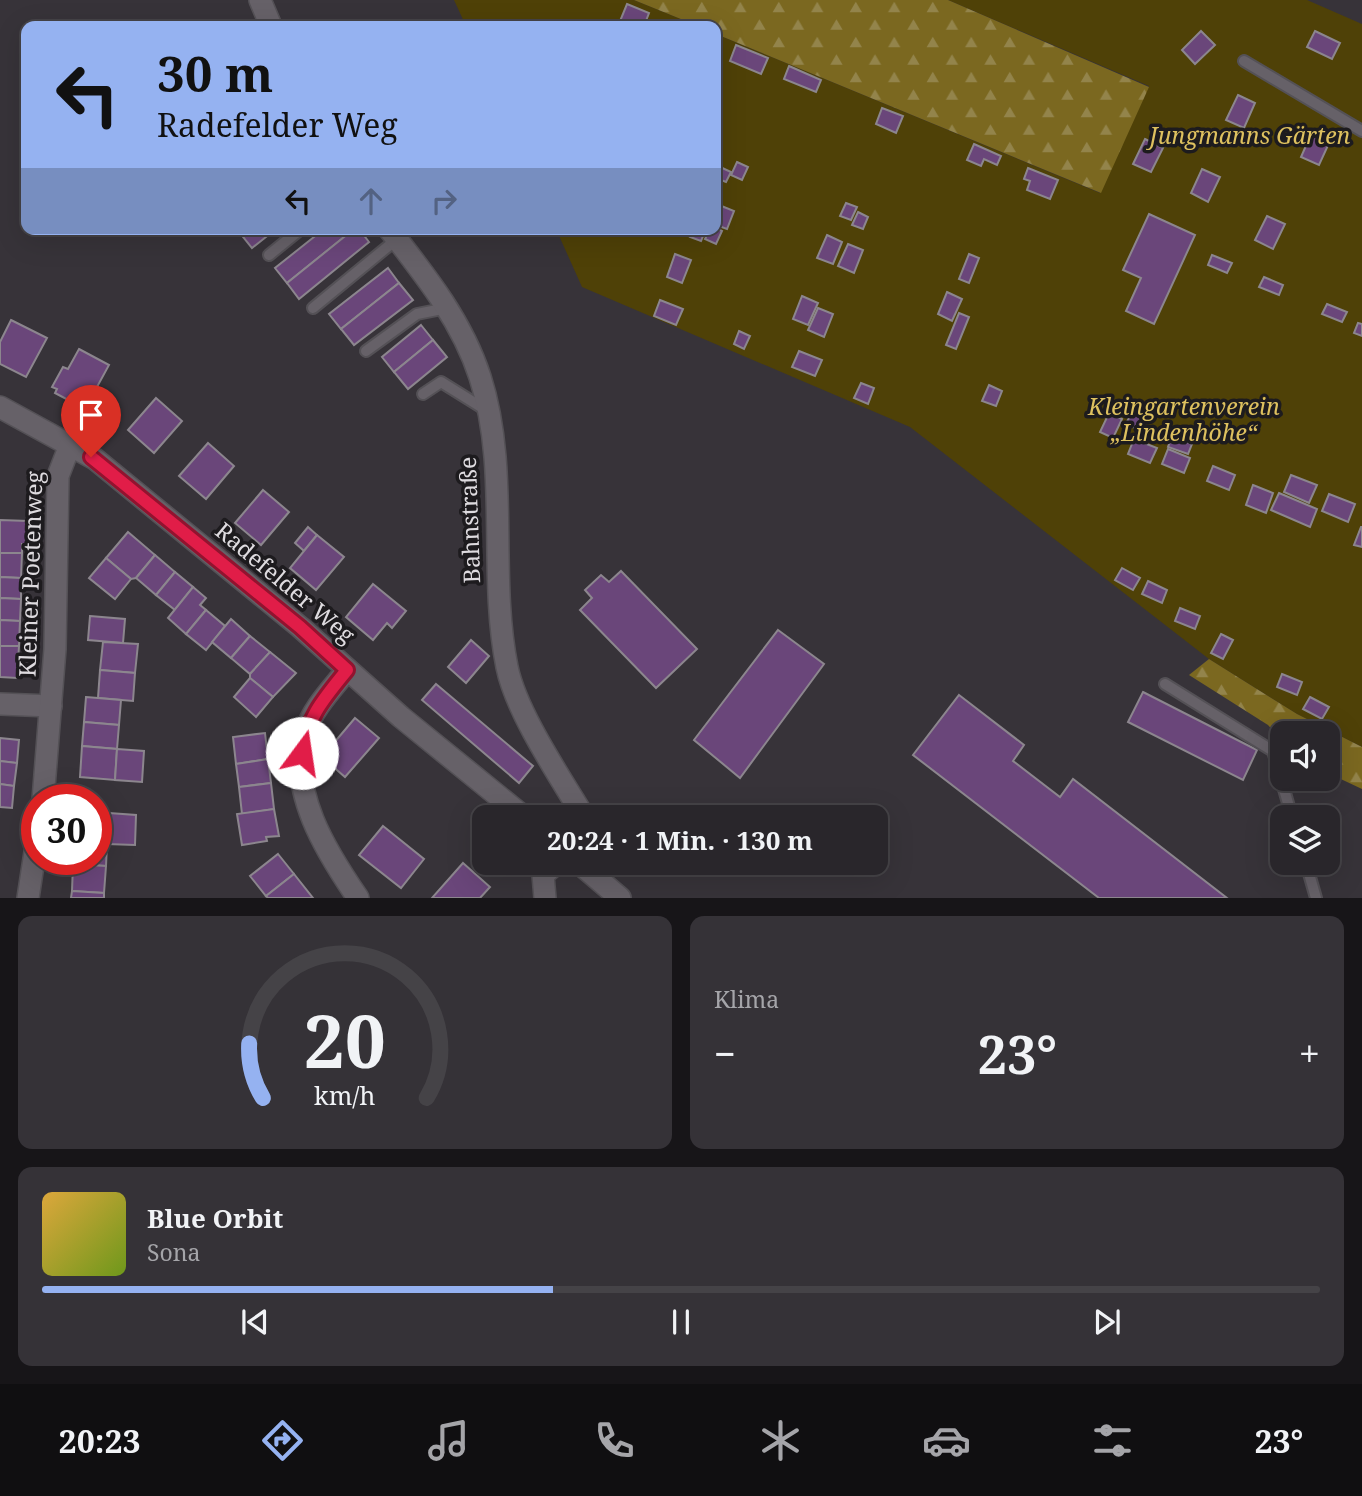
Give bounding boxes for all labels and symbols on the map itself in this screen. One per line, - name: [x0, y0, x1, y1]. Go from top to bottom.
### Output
- park label: Jungmanns Gärten: [1146, 119, 1351, 151]
- pin: [61, 385, 121, 457]
- park label: Kleingartenverein „Lindenhöhe“: [1087, 390, 1280, 448]
- street label: Bahnstraße: [451, 456, 487, 584]
- street label: Kleiner Poetenweg: [10, 470, 50, 677]
- street label: Radefelder Weg: [209, 514, 363, 650]
- position arrow: [265, 716, 339, 790]
- speed limit sign: 30: [21, 784, 112, 875]

